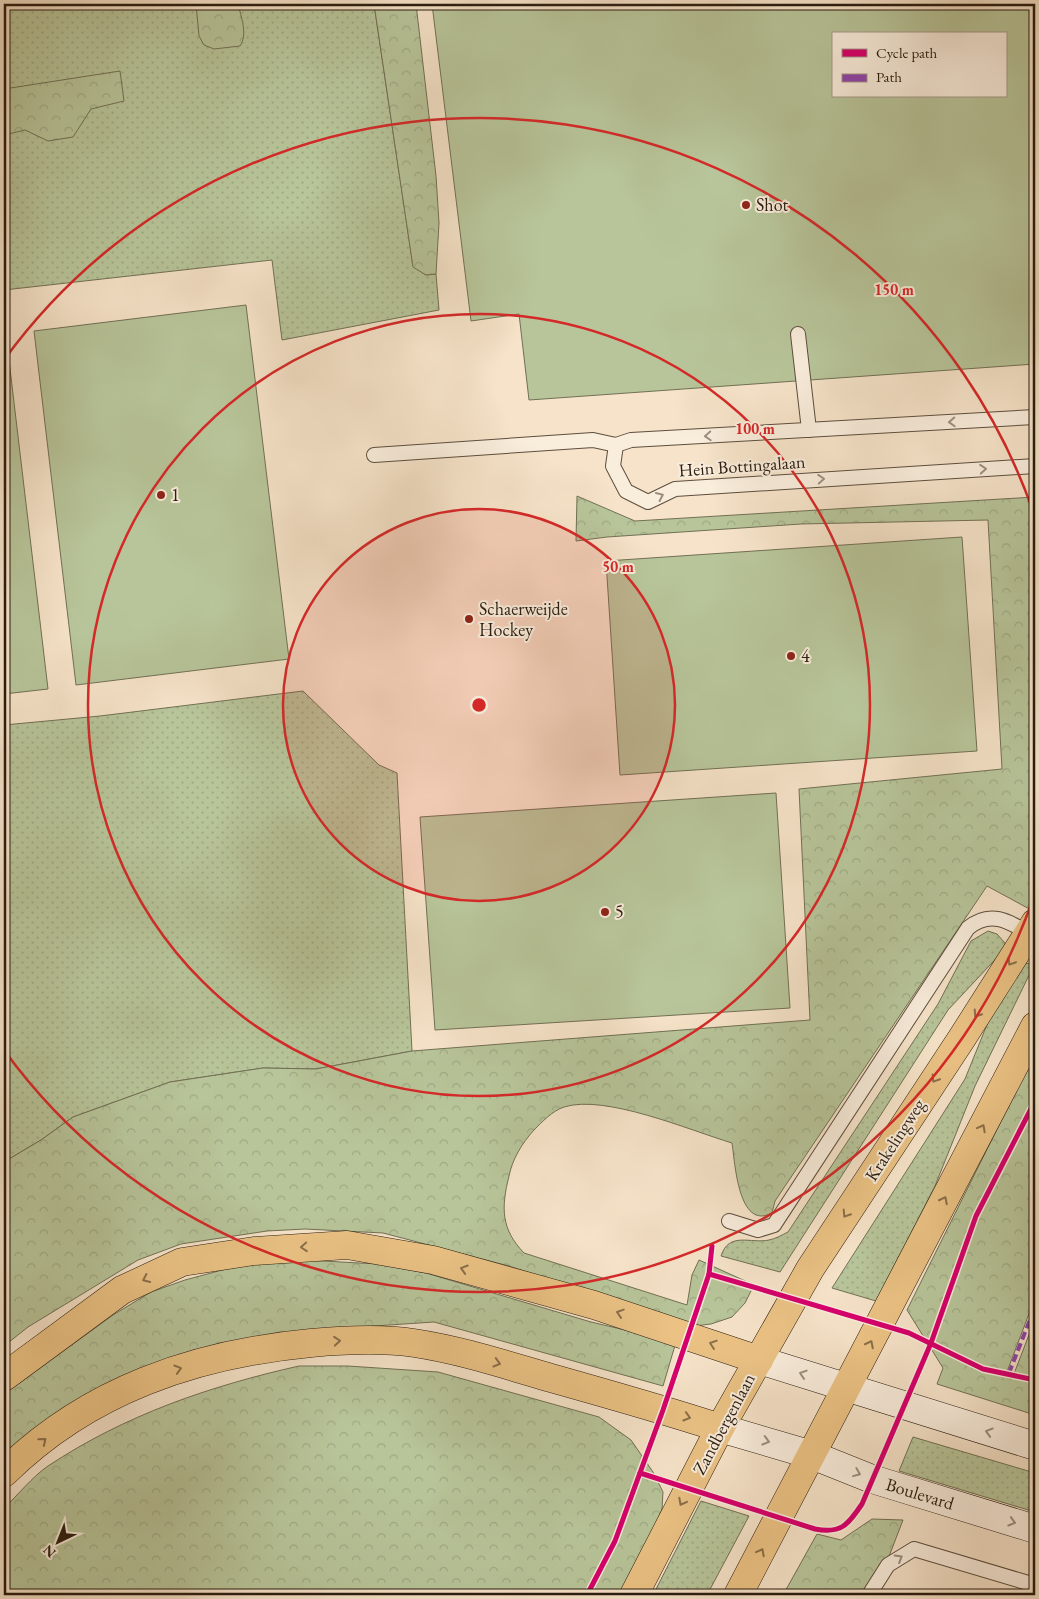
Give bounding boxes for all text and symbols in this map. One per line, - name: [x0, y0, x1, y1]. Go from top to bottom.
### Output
- legend: [832, 32, 1006, 98]
- text: Cycle path: [876, 43, 938, 62]
- text: Path: [876, 67, 902, 86]
- place label: Shot: [756, 193, 789, 216]
- marker: Shot: [740, 199, 752, 211]
- text: 150 m: [874, 280, 914, 299]
- one-way arrow: [947, 416, 955, 427]
- text: 100 m: [735, 419, 775, 438]
- one-way arrow: [704, 430, 712, 441]
- street label: Hein Bottingalaan: [678, 450, 807, 481]
- one-way arrow: [979, 464, 987, 475]
- one-way arrow: [817, 474, 825, 485]
- place label: 1: [171, 483, 180, 506]
- marker: 1: [155, 489, 167, 501]
- one-way arrow: [655, 491, 664, 502]
- text: 50 m: [602, 557, 634, 576]
- place label: Schaerweijde Hockey: [479, 597, 568, 641]
- marker: Schaerweijde Hockey: [463, 613, 475, 625]
- place label: 4: [801, 644, 810, 667]
- marker: 4: [785, 650, 797, 662]
- centre of rings: [470, 696, 488, 714]
- place label: 5: [615, 900, 624, 923]
- marker: 5: [599, 906, 611, 918]
- one-way arrow: [1008, 956, 1017, 966]
- one-way arrow: [974, 1009, 984, 1018]
- one-way arrow: [932, 1073, 942, 1082]
- street label: Krakelingweg: [859, 1094, 930, 1185]
- one-way arrow: [976, 1124, 986, 1133]
- one-way arrow: [938, 1196, 948, 1205]
- one-way arrow: [843, 1209, 852, 1218]
- one-way arrow: [300, 1242, 308, 1253]
- one-way arrow: [460, 1264, 469, 1274]
- one-way arrow: [143, 1272, 152, 1282]
- one-way arrow: [617, 1309, 625, 1319]
- one-way arrow: [333, 1336, 341, 1347]
- one-way arrow: [709, 1339, 718, 1349]
- one-way arrow: [864, 1341, 874, 1350]
- one-way arrow: [493, 1357, 501, 1367]
- one-way arrow: [173, 1365, 181, 1375]
- street label: Zandbergenlaan: [687, 1369, 760, 1478]
- one-way arrow: [800, 1369, 808, 1379]
- one-way arrow: [682, 1412, 691, 1422]
- one-way arrow: [985, 1428, 993, 1438]
- one-way arrow: [762, 1436, 770, 1446]
- one-way arrow: [37, 1438, 46, 1446]
- one-way arrow: [853, 1467, 861, 1477]
- street label: Boulevard: [883, 1472, 958, 1515]
- one-way arrow: [678, 1497, 688, 1506]
- north arrow: [32, 1516, 82, 1566]
- one-way arrow: [1007, 1517, 1016, 1527]
- text: N: [38, 1541, 59, 1562]
- one-way arrow: [755, 1548, 765, 1557]
- one-way arrow: [893, 1555, 902, 1565]

